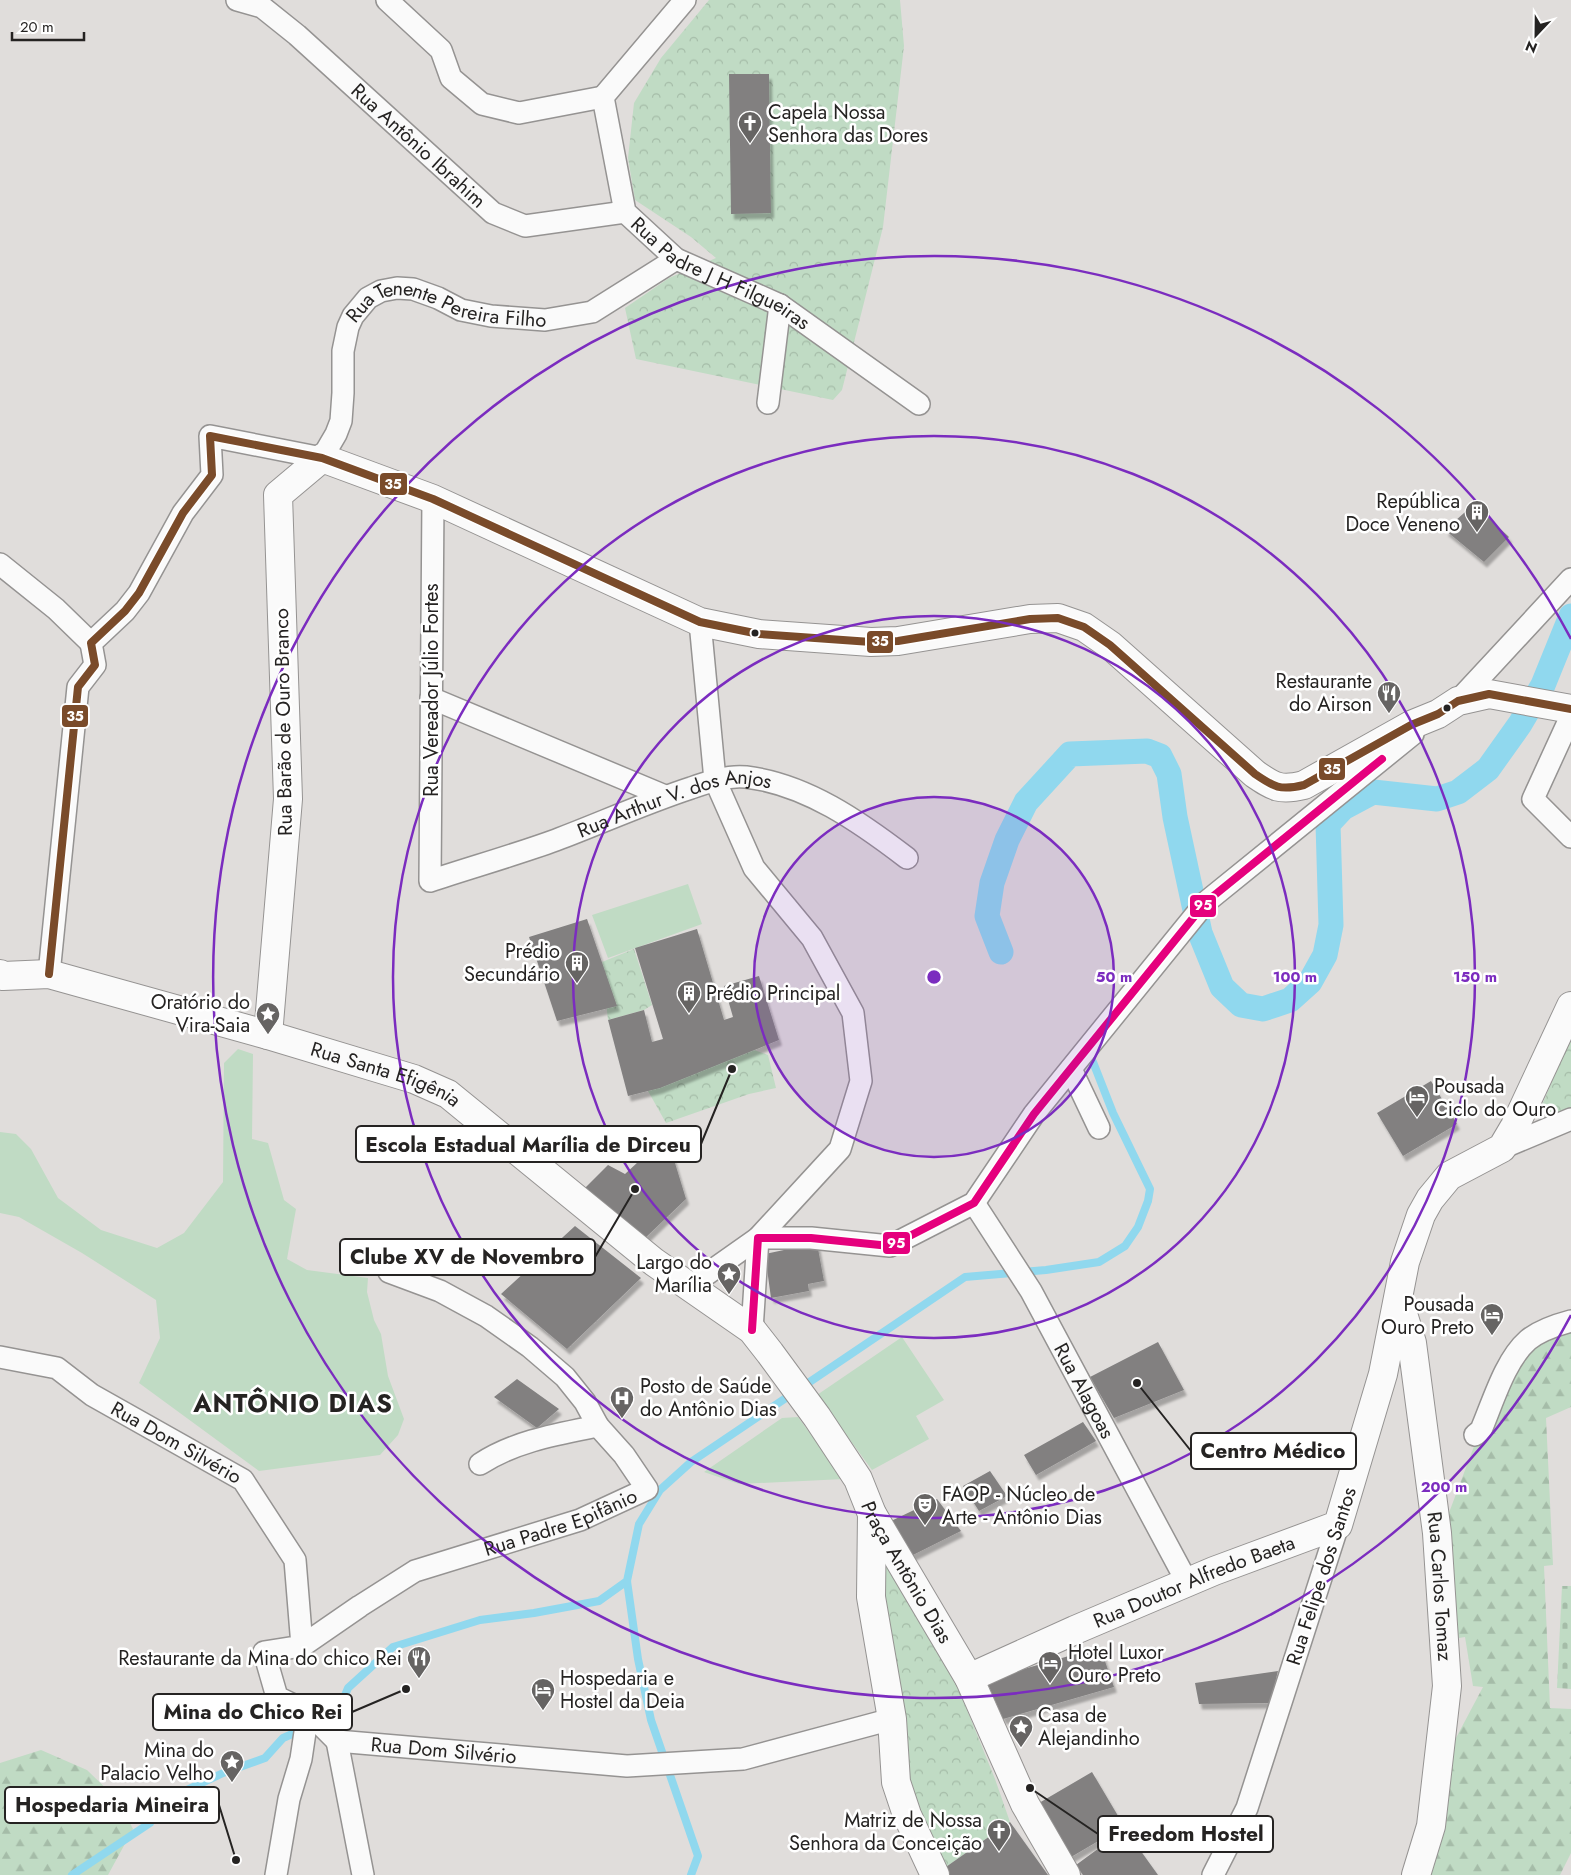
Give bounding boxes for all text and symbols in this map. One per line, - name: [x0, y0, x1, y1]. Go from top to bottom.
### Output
- scale bar: [12, 10, 85, 42]
- north arrow: [1511, 10, 1561, 60]
- text: 20 m: [20, 16, 54, 38]
- text: N: [1522, 36, 1540, 58]
- street label: Rua Antônio Ibrahim: [344, 77, 492, 215]
- place label: Capela Nossa Senhora das Dores: [768, 98, 928, 150]
- church icon: Capela Nossa Senhora das Dores: [737, 110, 763, 144]
- street label: Rua Padre J H Filgueiras: [624, 210, 816, 337]
- street label: Rua Tenente Pereira Filho: [339, 274, 547, 335]
- line badge: 35: [379, 472, 408, 496]
- text: 35: [384, 474, 402, 494]
- place label: República Doce Veneno: [1346, 487, 1460, 539]
- building icon: República Doce Veneno: [1464, 499, 1490, 533]
- street label: Rua Vereador Júlio Fortes: [417, 583, 446, 797]
- street label: Rua Barão de Ouro Branco: [267, 608, 300, 836]
- unlabelled marker: [750, 628, 760, 638]
- line badge: 35: [866, 630, 894, 654]
- text: 35: [871, 631, 889, 651]
- place label: Restaurante do Airson: [1275, 667, 1372, 719]
- restaurant icon: Restaurante do Airson: [1376, 680, 1402, 714]
- unlabelled marker: [1442, 703, 1452, 713]
- line badge: 35: [61, 704, 89, 728]
- text: 35: [66, 706, 84, 726]
- line badge: 35: [1318, 757, 1346, 781]
- text: 35: [1323, 759, 1341, 779]
- street label: Rua Arthur V. dos Anjos: [573, 762, 775, 845]
- line badge: 95: [1189, 894, 1217, 918]
- text: 95: [1194, 895, 1212, 915]
- place label: Prédio Secundário: [464, 937, 560, 989]
- building icon: Prédio Secundário: [564, 950, 590, 984]
- text: 50 m: [1096, 966, 1132, 988]
- text: 100 m: [1273, 966, 1317, 988]
- text: 150 m: [1453, 966, 1497, 988]
- centre of rings: [925, 968, 943, 986]
- place label: Prédio Principal: [706, 979, 840, 1008]
- building icon: Prédio Principal: [676, 980, 702, 1014]
- place label: Oratório do Vira-Saia: [151, 988, 250, 1040]
- place icon: Oratório do Vira-Saia: [255, 1001, 281, 1035]
- street label: Rua Santa Efigênia: [307, 1035, 467, 1114]
- place label: Pousada Ciclo do Ouro: [1434, 1072, 1556, 1124]
- hotel icon: Pousada Ciclo do Ouro: [1404, 1084, 1430, 1118]
- callout: Escola Estadual Marília de Dirceu: [356, 1126, 701, 1162]
- text: Escola Estadual Marília de Dirceu: [365, 1130, 691, 1160]
- line badge: 95: [882, 1231, 911, 1255]
- text: 95: [887, 1233, 905, 1253]
- callout: Clube XV de Novembro: [340, 1239, 595, 1275]
- text: Clube XV de Novembro: [350, 1242, 584, 1272]
- place label: Largo do Marília: [636, 1248, 712, 1300]
- place icon: Largo do Marília: [716, 1261, 742, 1295]
- place label: Pousada Ouro Preto: [1381, 1290, 1474, 1342]
- hotel icon: Pousada Ouro Preto: [1479, 1302, 1505, 1336]
- street label: Rua Alagoas: [1046, 1338, 1122, 1444]
- place label: Posto de Saúde do Antônio Dias: [640, 1372, 777, 1424]
- district label: ANTÔNIO DIAS: [192, 1385, 393, 1421]
- hospital icon: Posto de Saúde do Antônio Dias: [609, 1385, 635, 1419]
- street label: Rua Dom Silvério: [105, 1394, 247, 1491]
- callout: Centro Médico: [1191, 1433, 1356, 1469]
- text: Centro Médico: [1201, 1436, 1345, 1466]
- text: 200 m: [1421, 1476, 1467, 1498]
- place label: FAOP - Núcleo de Arte - Antônio Dias: [942, 1480, 1102, 1532]
- street label: Rua Padre Epifânio: [480, 1482, 642, 1564]
- street label: Rua Felipe dos Santos: [1279, 1483, 1364, 1669]
- theatre icon: FAOP - Núcleo de Arte - Antônio Dias: [912, 1492, 938, 1526]
- street label: Praça Antônio Dias: [853, 1497, 959, 1649]
- street label: Rua Carlos Tomaz: [1419, 1510, 1459, 1662]
- street label: Rua Doutor Alfredo Baeta: [1089, 1528, 1299, 1636]
- place label: Hotel Luxor Ouro Preto: [1068, 1638, 1164, 1690]
- place label: Restaurante da Mina do chico Rei: [118, 1644, 402, 1673]
- restaurant icon: Restaurante da Mina do chico Rei: [406, 1645, 432, 1679]
- hotel icon: Hotel Luxor Ouro Preto: [1037, 1650, 1063, 1684]
- place label: Hospedaria e Hostel da Deia: [560, 1664, 685, 1716]
- hotel icon: Hospedaria e Hostel da Deia: [530, 1677, 556, 1711]
- callout: Mina do Chico Rei: [153, 1694, 352, 1730]
- text: Mina do Chico Rei: [164, 1697, 342, 1727]
- place label: Casa de Alejandinho: [1038, 1701, 1140, 1753]
- place icon: Casa de Alejandinho: [1008, 1714, 1034, 1748]
- street label: Rua Dom Silvério: [370, 1730, 518, 1771]
- place label: Mina do Palacio Velho: [100, 1736, 214, 1788]
- place icon: Mina do Palacio Velho: [219, 1749, 245, 1783]
- callout: Hospedaria Mineira: [5, 1787, 219, 1823]
- text: Hospedaria Mineira: [15, 1790, 209, 1820]
- place label: Matriz de Nossa Senhora da Conceição: [789, 1806, 982, 1858]
- callout: Freedom Hostel: [1098, 1816, 1273, 1852]
- church icon: Matriz de Nossa Senhora da Conceição: [986, 1818, 1012, 1852]
- text: Freedom Hostel: [1108, 1819, 1264, 1849]

